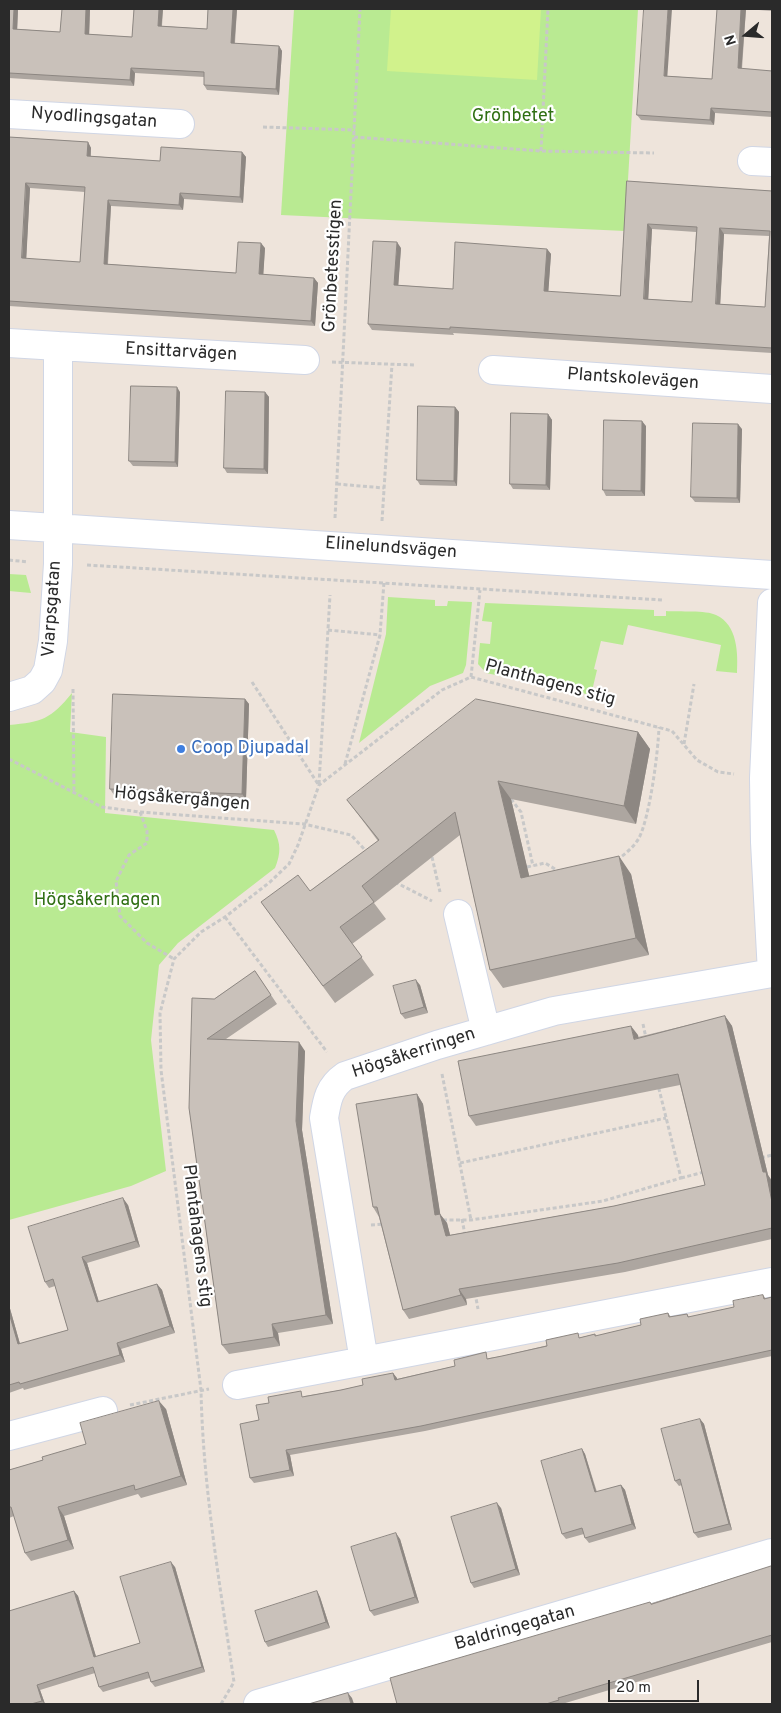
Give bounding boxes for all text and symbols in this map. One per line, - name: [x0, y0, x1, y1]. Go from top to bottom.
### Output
- north arrow: [721, 10, 771, 60]
- text: N: [722, 32, 741, 47]
- street label: Nyodlingsgatan: [30, 104, 158, 134]
- park label: Grönbetet: [472, 106, 554, 128]
- street label: Grönbetesstigen: [320, 199, 348, 333]
- street label: Ensittarvägen: [124, 339, 238, 367]
- street label: Plantskolevägen: [566, 365, 700, 395]
- street label: Elinelundsvägen: [324, 534, 458, 564]
- street label: Viarpsgatan: [39, 560, 67, 658]
- street label: Planthagens stig: [482, 656, 618, 712]
- place label: Coop Djupadal: [191, 738, 309, 760]
- marker: Coop Djupadal: [175, 743, 187, 755]
- street label: Högsåkergången: [113, 783, 251, 817]
- park label: Högsåkerhagen: [34, 890, 160, 912]
- street label: Högsåkerringen: [350, 1024, 478, 1084]
- street label: Plantahagens stig: [177, 1163, 215, 1309]
- street label: Baldringegatan: [452, 1602, 578, 1656]
- scale bar: [611, 1670, 702, 1702]
- text: 20 m: [616, 1679, 651, 1698]

